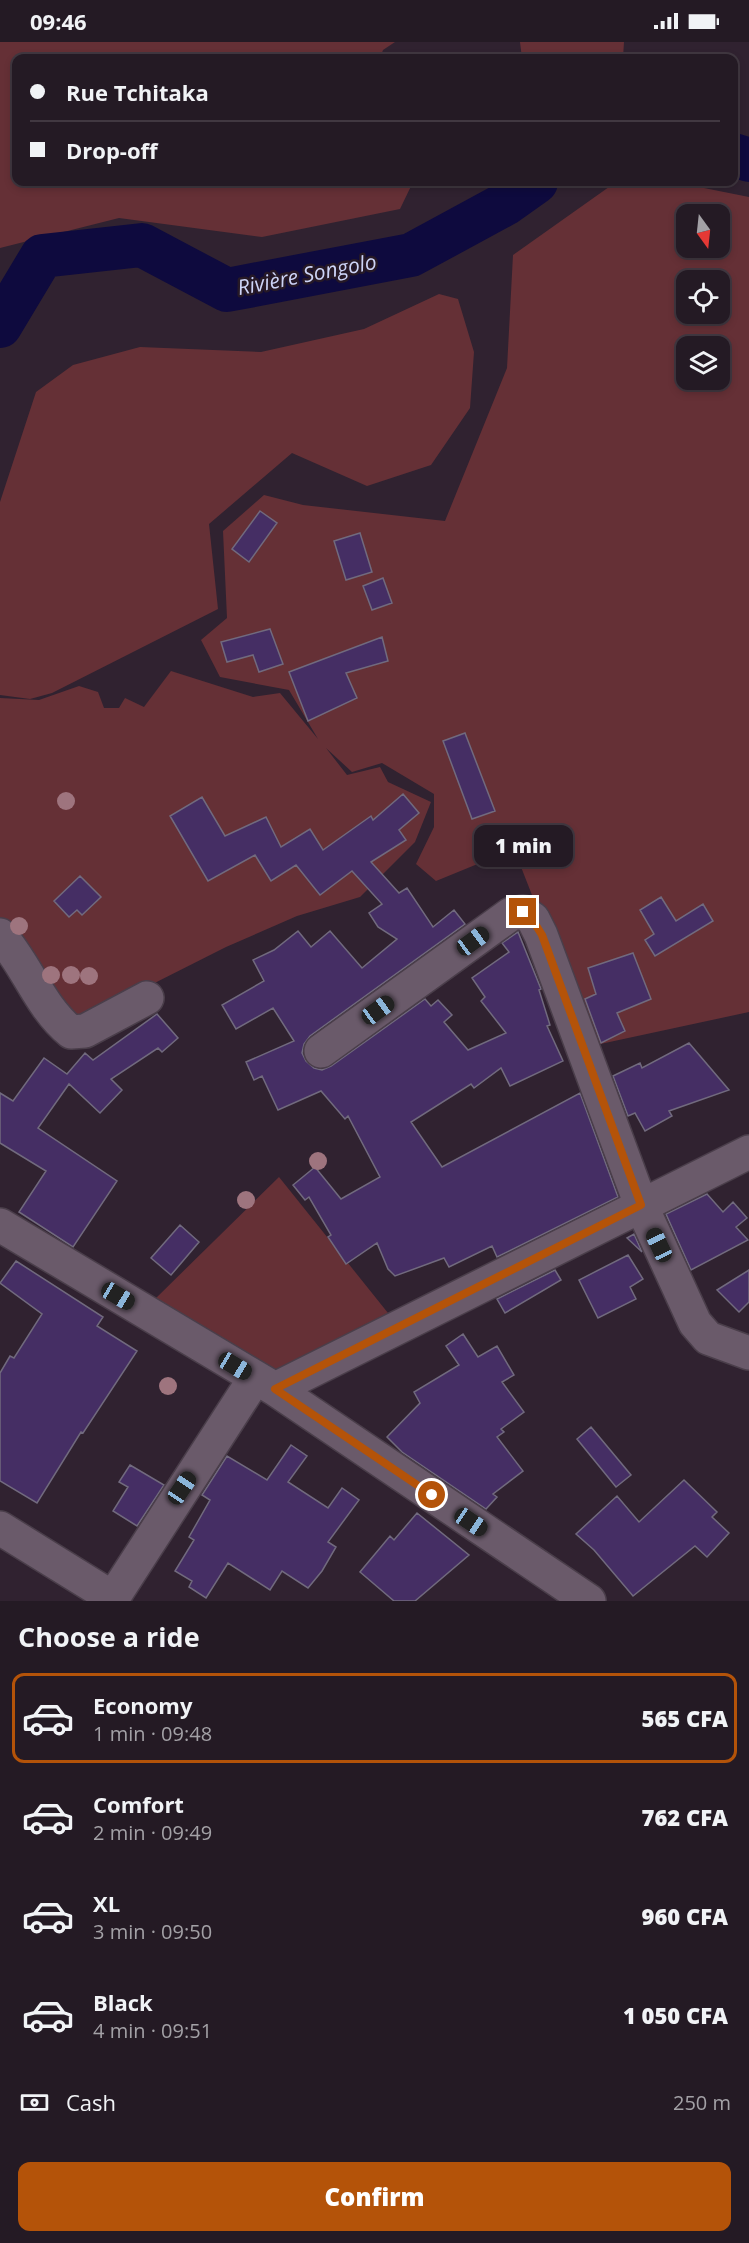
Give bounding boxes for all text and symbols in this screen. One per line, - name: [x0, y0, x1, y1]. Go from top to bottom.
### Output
- text: 09:46: [30, 6, 87, 36]
- text: Rue Tchitaka: [66, 77, 209, 107]
- text: Drop-off: [66, 135, 158, 165]
- north arrow: [676, 204, 730, 258]
- map controls: [676, 204, 730, 390]
- water label: Rivière Songolo: [235, 247, 379, 301]
- button: locate: [676, 270, 730, 324]
- button: layers: [676, 336, 730, 390]
- callout: 1 min: [474, 825, 572, 867]
- text: 1 min: [495, 832, 552, 859]
- route end: [509, 898, 536, 925]
- car: [453, 923, 493, 959]
- car: [358, 992, 398, 1028]
- car: [643, 1225, 675, 1265]
- car: [98, 1279, 138, 1313]
- car: [215, 1349, 255, 1383]
- car: [164, 1468, 200, 1508]
- route start: [418, 1481, 445, 1508]
- car: [451, 1504, 491, 1540]
- text: Choose a ride: [18, 1618, 200, 1655]
- text: Economy: [93, 1690, 192, 1720]
- icon: car: [21, 1691, 75, 1745]
- text: 565 CFA: [642, 1703, 728, 1733]
- text: 1 min · 09:48: [93, 1720, 212, 1747]
- text: Comfort: [93, 1789, 184, 1819]
- icon: car: [21, 1790, 75, 1844]
- text: 762 CFA: [642, 1802, 728, 1832]
- text: 2 min · 09:49: [93, 1819, 212, 1846]
- text: XL: [93, 1888, 120, 1918]
- icon: car: [21, 1889, 75, 1943]
- text: 960 CFA: [642, 1901, 728, 1931]
- text: 3 min · 09:50: [93, 1918, 212, 1945]
- text: Black: [93, 1987, 153, 2017]
- icon: car: [21, 1988, 75, 2042]
- text: 1 050 CFA: [623, 2000, 728, 2030]
- text: 4 min · 09:51: [93, 2017, 212, 2044]
- icon: cash: [18, 2086, 51, 2119]
- text: Cash: [66, 2087, 116, 2117]
- text: 250 m: [673, 2089, 731, 2116]
- button: Confirm: [18, 2162, 731, 2231]

